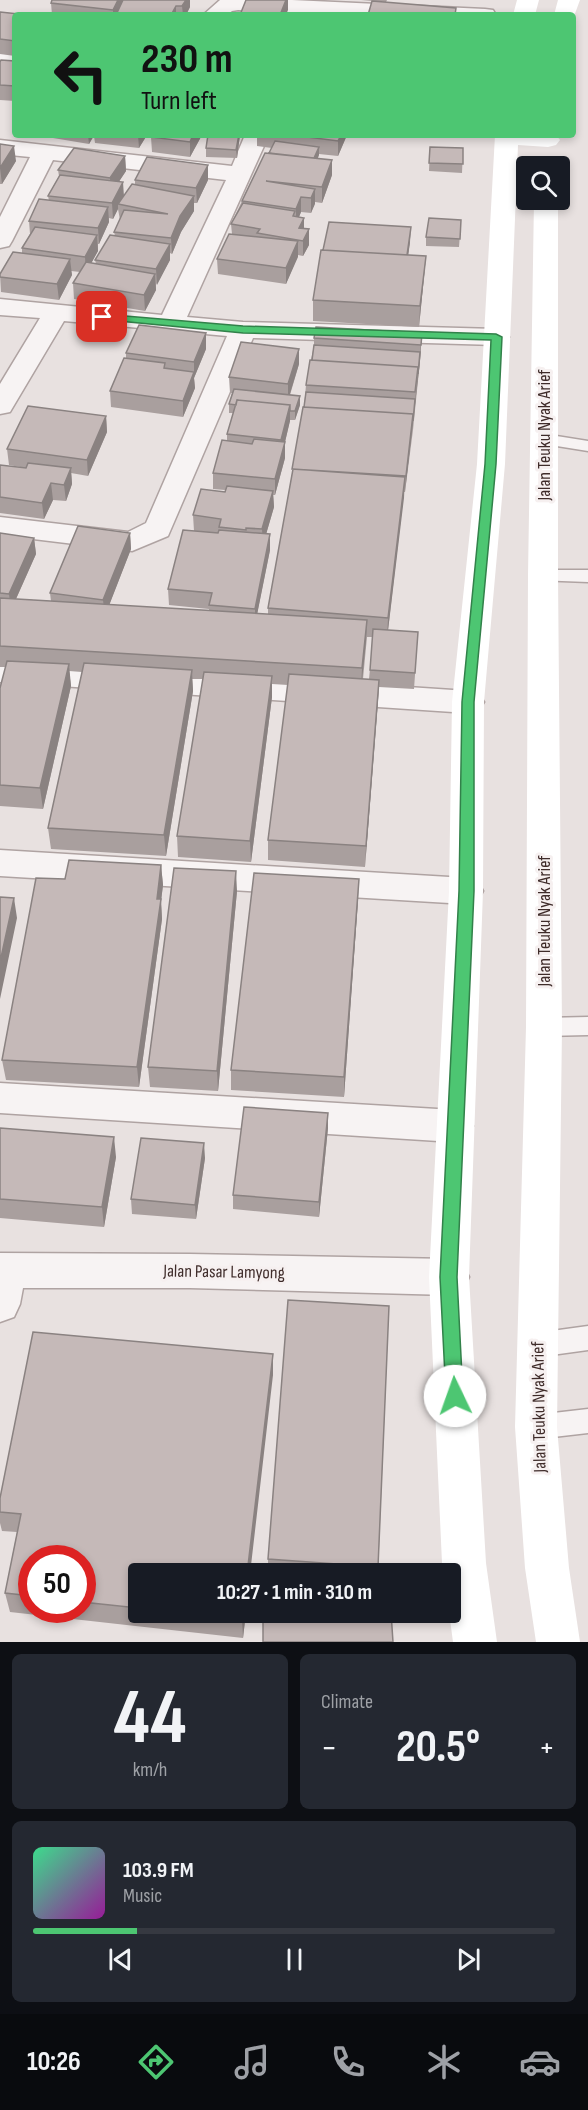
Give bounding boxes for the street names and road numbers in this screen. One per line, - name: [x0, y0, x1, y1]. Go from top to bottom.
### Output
- street label: Jalan Teuku Nyak Arief: [534, 369, 555, 502]
- street label: Jalan Teuku Nyak Arief: [534, 855, 555, 988]
- street label: Jalan Pasar Lamyong: [162, 1260, 285, 1284]
- street label: Jalan Teuku Nyak Arief: [527, 1340, 551, 1474]

